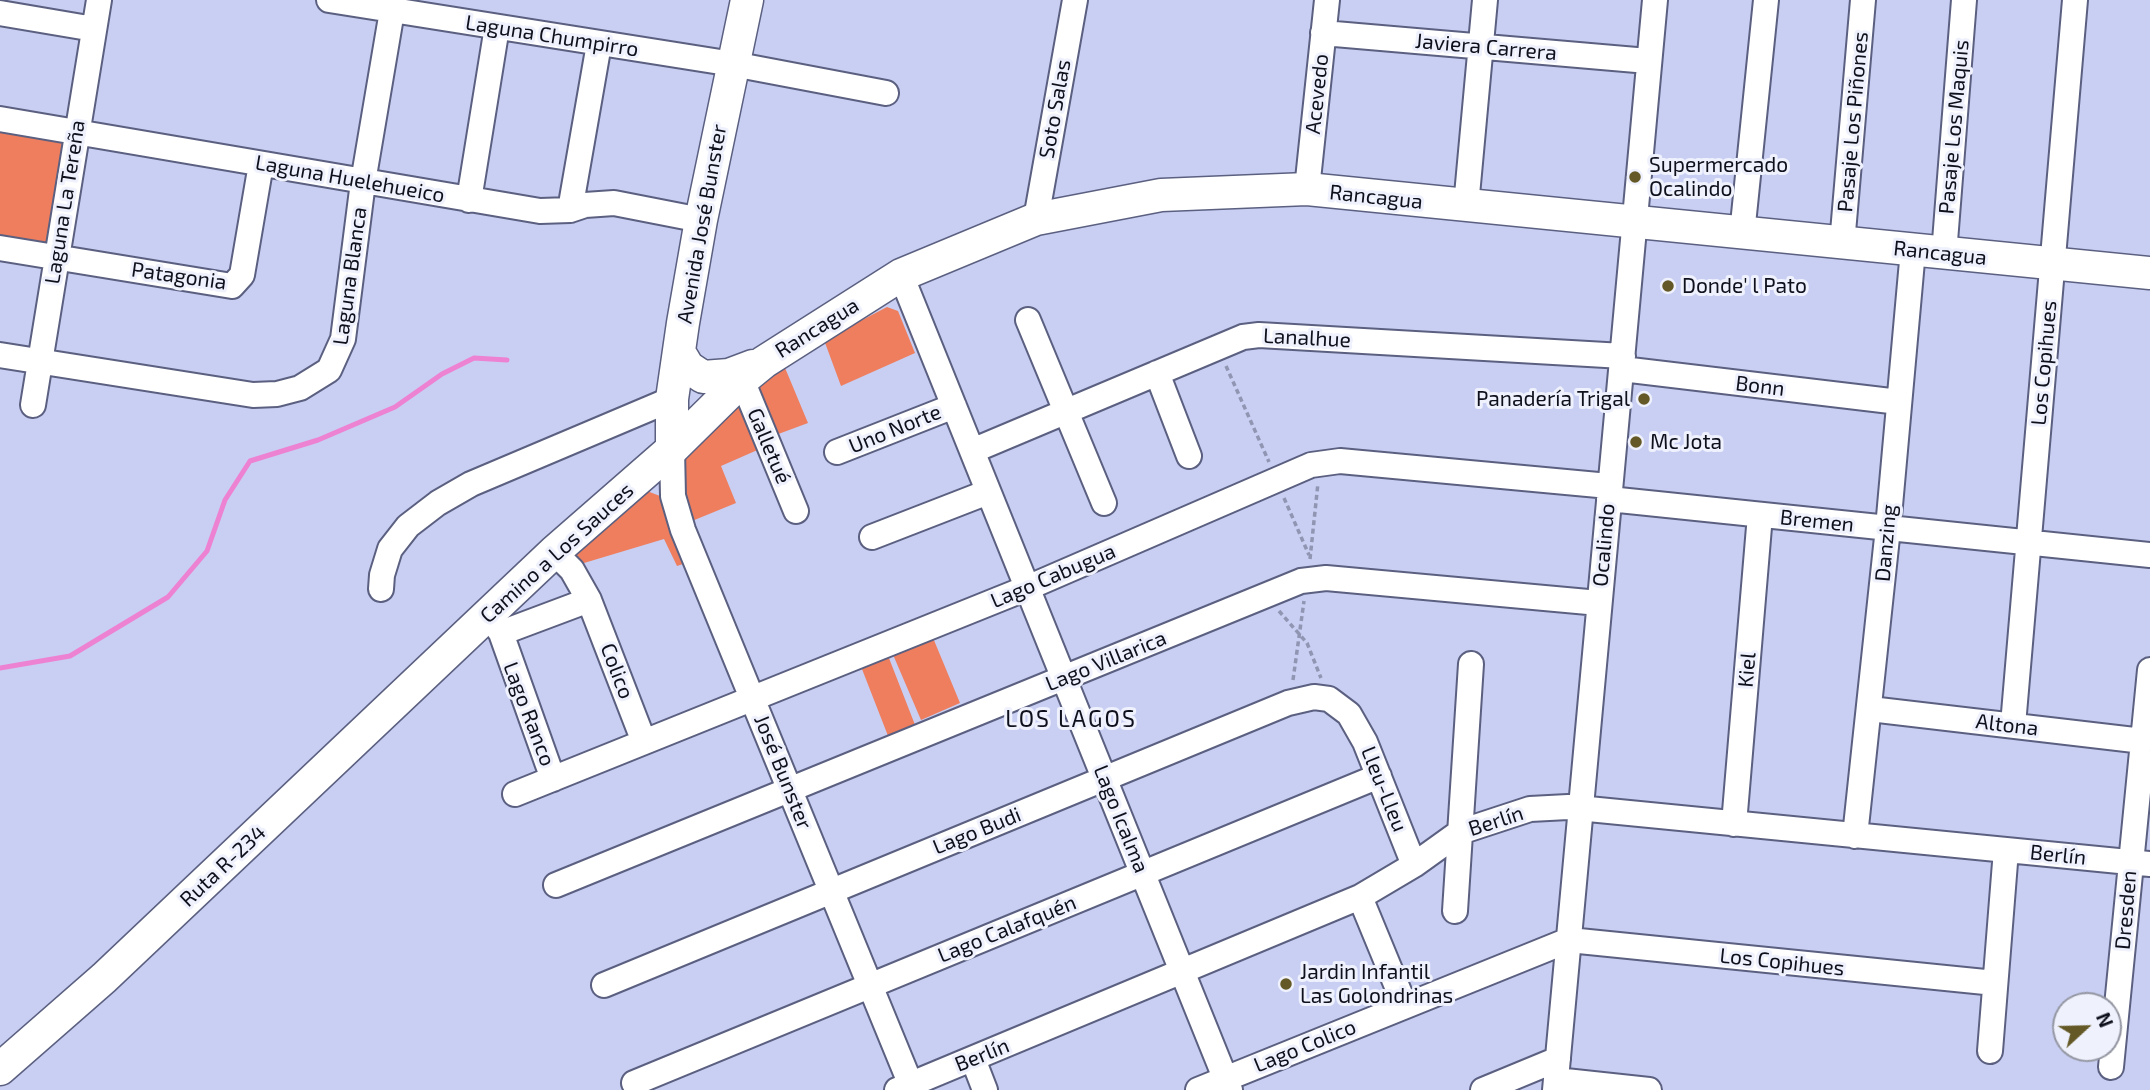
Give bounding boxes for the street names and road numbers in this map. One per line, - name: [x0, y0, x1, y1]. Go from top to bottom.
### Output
- street label: Laguna Chumpirro: [464, 10, 640, 62]
- street label: Javiera Carrera: [1414, 28, 1558, 66]
- street label: Pasaje Los Piñones: [1833, 31, 1873, 213]
- street label: Pasaje Los Maquis: [1934, 39, 1974, 215]
- street label: Acevedo: [1300, 53, 1334, 135]
- street label: Soto Salas: [1034, 58, 1076, 160]
- street label: Laguna La Tereña: [40, 118, 90, 286]
- street label: Avenida José Bunster: [672, 122, 732, 326]
- street label: Laguna Huelehueico: [253, 150, 447, 208]
- street label: Rancagua: [1328, 180, 1424, 214]
- street label: Laguna Blanca: [328, 205, 372, 347]
- street label: Rancagua: [1892, 236, 1988, 270]
- street label: Patagonia: [130, 257, 228, 295]
- street label: Rancagua: [771, 292, 863, 364]
- street label: Los Copihues: [2026, 299, 2062, 427]
- street label: Lanalhue: [1263, 323, 1351, 353]
- street label: Bonn: [1734, 370, 1786, 402]
- street label: Uno Norte: [845, 399, 945, 459]
- street label: Galletué: [742, 404, 796, 488]
- street label: Camino a Los Sauces: [475, 478, 639, 628]
- street label: Ocalindo: [1588, 502, 1620, 588]
- street label: Danzing: [1870, 503, 1902, 583]
- street label: Bremen: [1779, 505, 1855, 537]
- street label: Lago Cabugua: [987, 538, 1119, 614]
- street label: Lago Villarica: [1042, 625, 1170, 697]
- street label: Colico: [595, 640, 639, 702]
- street label: Kiel: [1733, 651, 1761, 689]
- street label: Lago Ranco: [498, 658, 560, 770]
- street label: Altona: [1974, 709, 2040, 741]
- street label: José Bunster: [749, 711, 817, 833]
- street label: Lleu-Lleu: [1355, 743, 1413, 835]
- street label: Lago Icalma: [1088, 761, 1154, 877]
- street label: Berlín: [1465, 800, 1527, 842]
- street label: Lago Budi: [929, 802, 1025, 860]
- street label: Ruta R-234: [175, 820, 271, 912]
- street label: Berlín: [2029, 840, 2087, 870]
- street label: Dresden: [2110, 869, 2142, 951]
- street label: Lago Calafquén: [934, 890, 1080, 968]
- street label: Los Copihues: [1718, 943, 1846, 981]
- street label: Lago Colico: [1250, 1014, 1360, 1078]
- street label: Berlín: [951, 1033, 1013, 1077]

